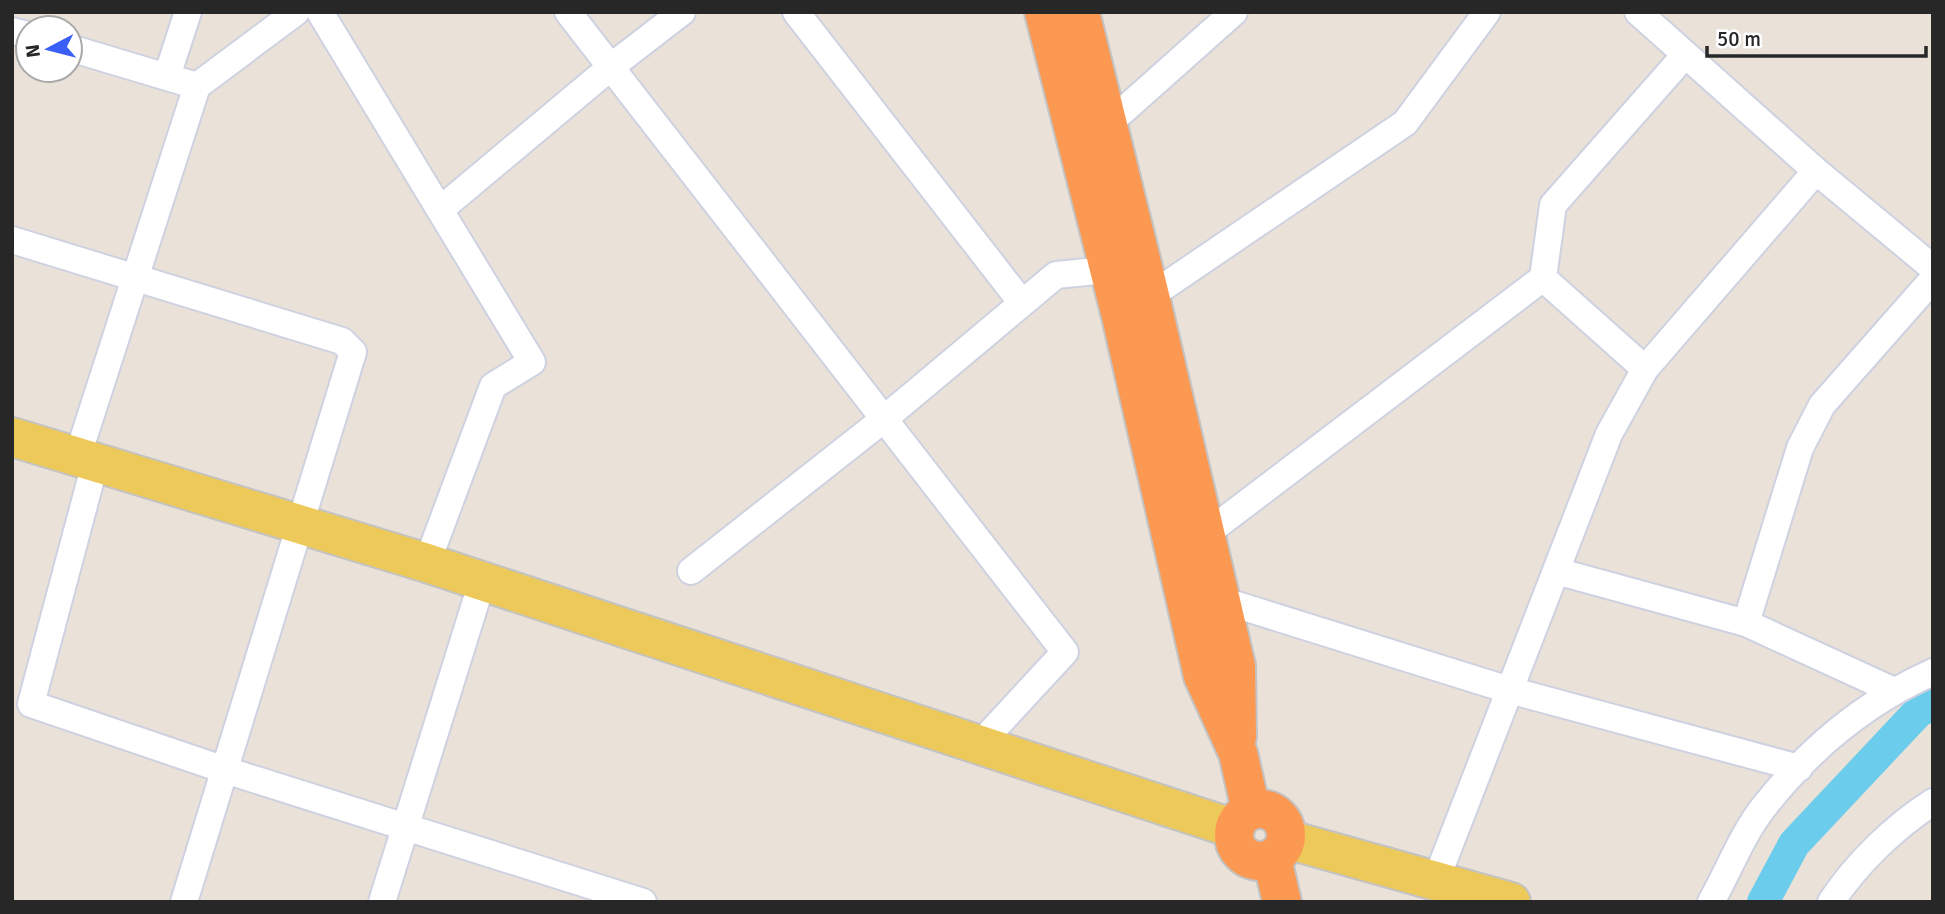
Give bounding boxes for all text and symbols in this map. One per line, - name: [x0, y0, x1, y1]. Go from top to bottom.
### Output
- north arrow: [14, 14, 84, 84]
- scale bar: [1707, 14, 1926, 58]
- text: 50 m: [1717, 26, 1761, 52]
- text: N: [20, 43, 46, 59]

